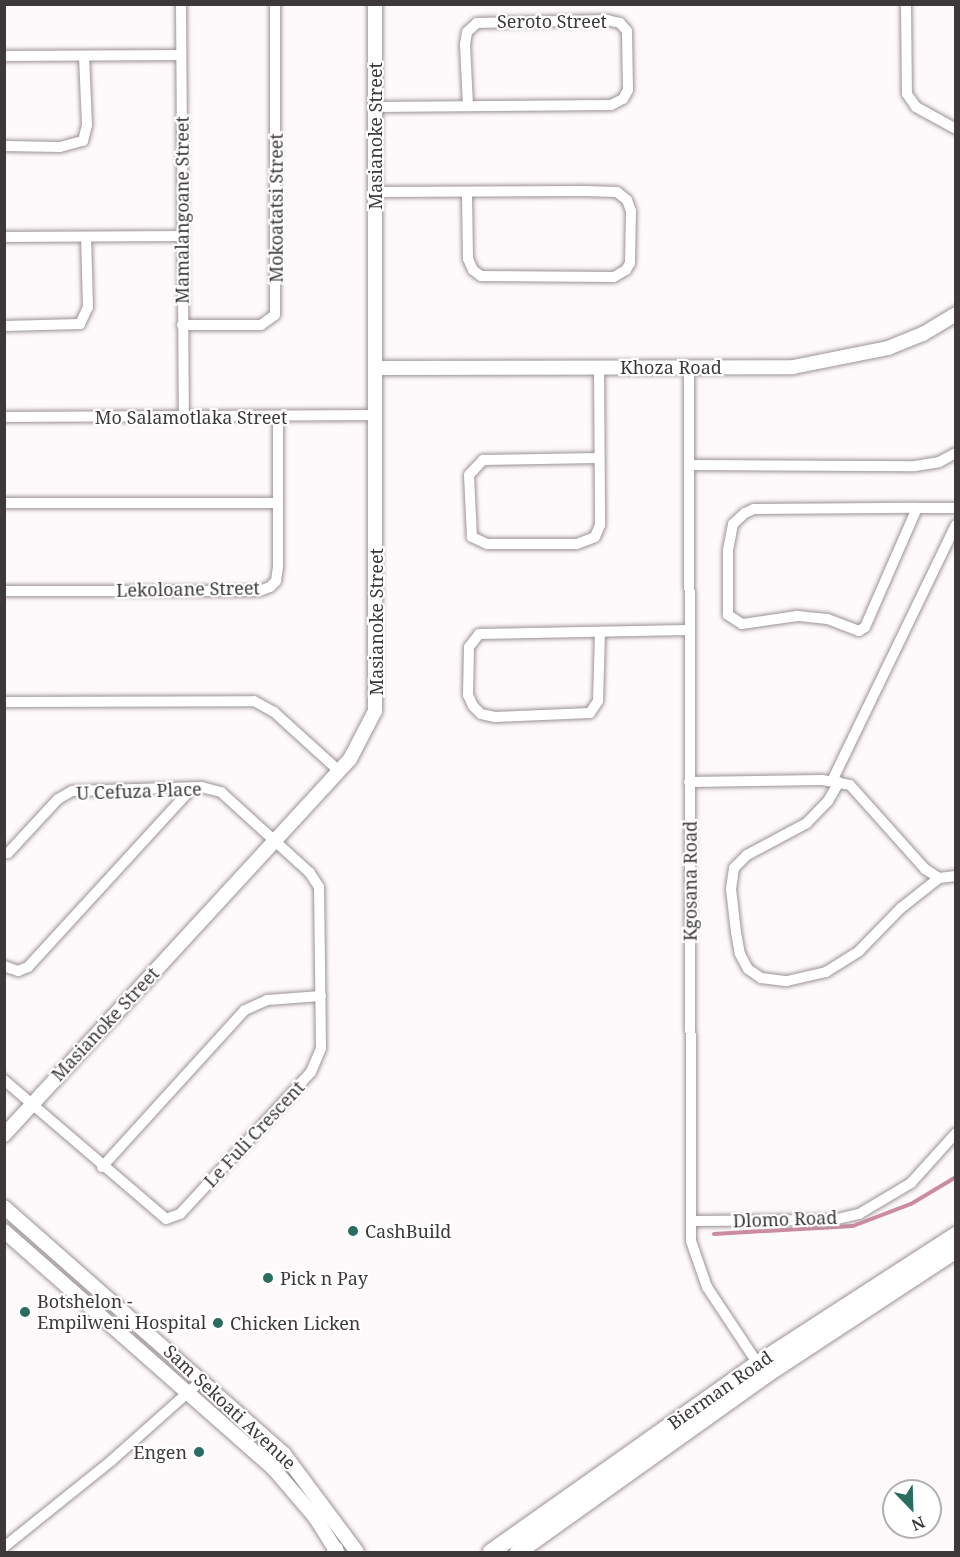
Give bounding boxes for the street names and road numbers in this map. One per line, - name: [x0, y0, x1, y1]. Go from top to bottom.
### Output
- street label: Seroto Street: [497, 10, 607, 32]
- street label: Masianoke Street: [364, 62, 386, 210]
- street label: Mamalangoane Street: [171, 116, 193, 304]
- street label: Mokoatatsi Street: [265, 133, 287, 283]
- street label: Khoza Road: [620, 356, 722, 378]
- street label: Mo Salamotlaka Street: [95, 406, 287, 428]
- street label: Masianoke Street: [365, 548, 387, 696]
- street label: Lekoloane Street: [116, 577, 260, 601]
- street label: U Cefuza Place: [76, 778, 202, 804]
- street label: Kgosana Road: [679, 821, 701, 941]
- street label: Masianoke Street: [47, 963, 163, 1085]
- street label: Le Fuli Crescent: [199, 1076, 309, 1192]
- street label: Dlomo Road: [732, 1206, 838, 1232]
- street label: Sam Sekoati Avenue: [159, 1340, 301, 1474]
- street label: Bierman Road: [664, 1346, 776, 1434]

